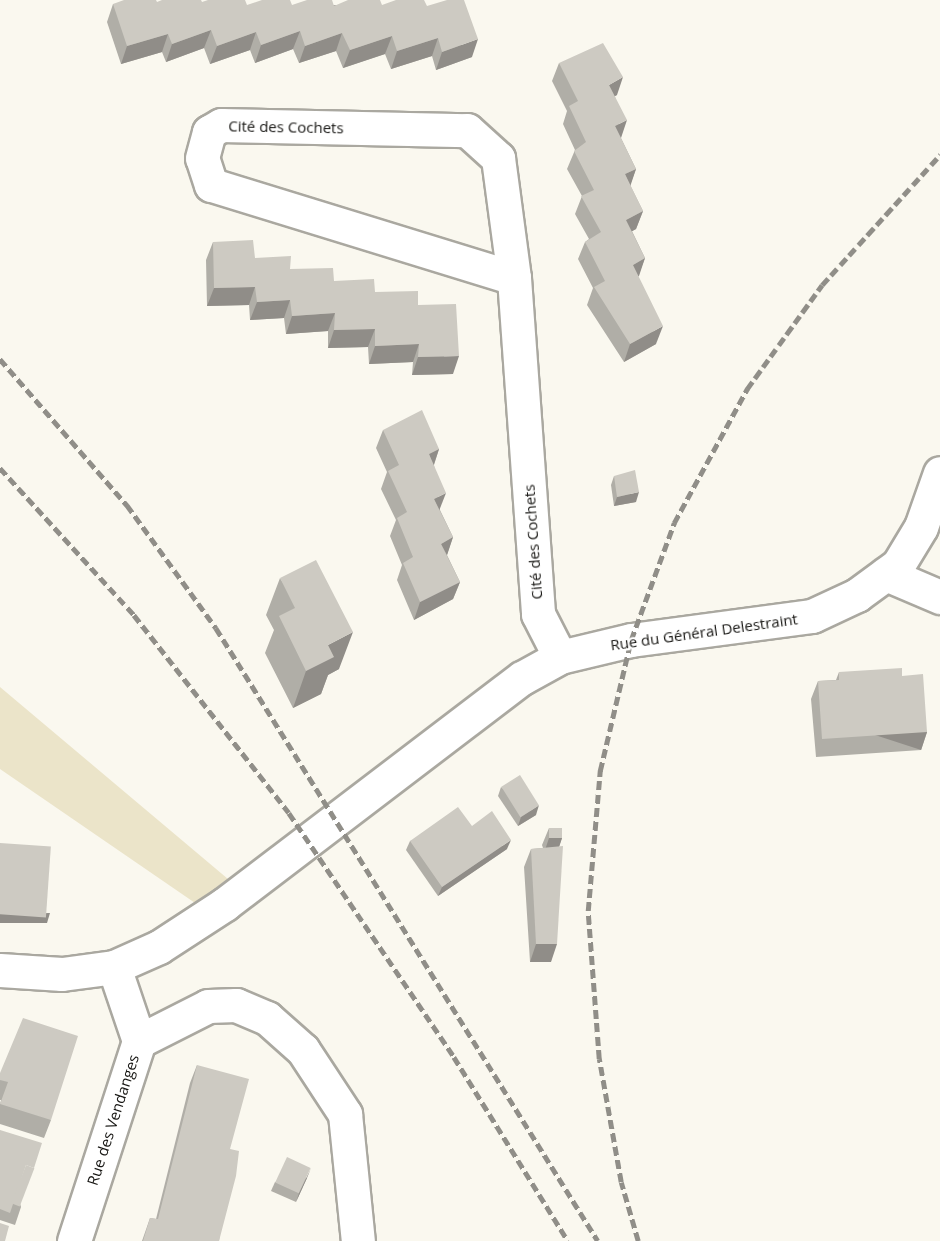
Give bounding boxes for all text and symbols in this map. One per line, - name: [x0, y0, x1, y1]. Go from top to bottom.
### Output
- street label: Cité des Cochets: [228, 117, 344, 137]
- street label: Cité des Cochets: [520, 484, 546, 600]
- street label: Rue du Général Delestraint: [609, 610, 799, 654]
- street label: Rue des Vendanges: [83, 1052, 143, 1188]

